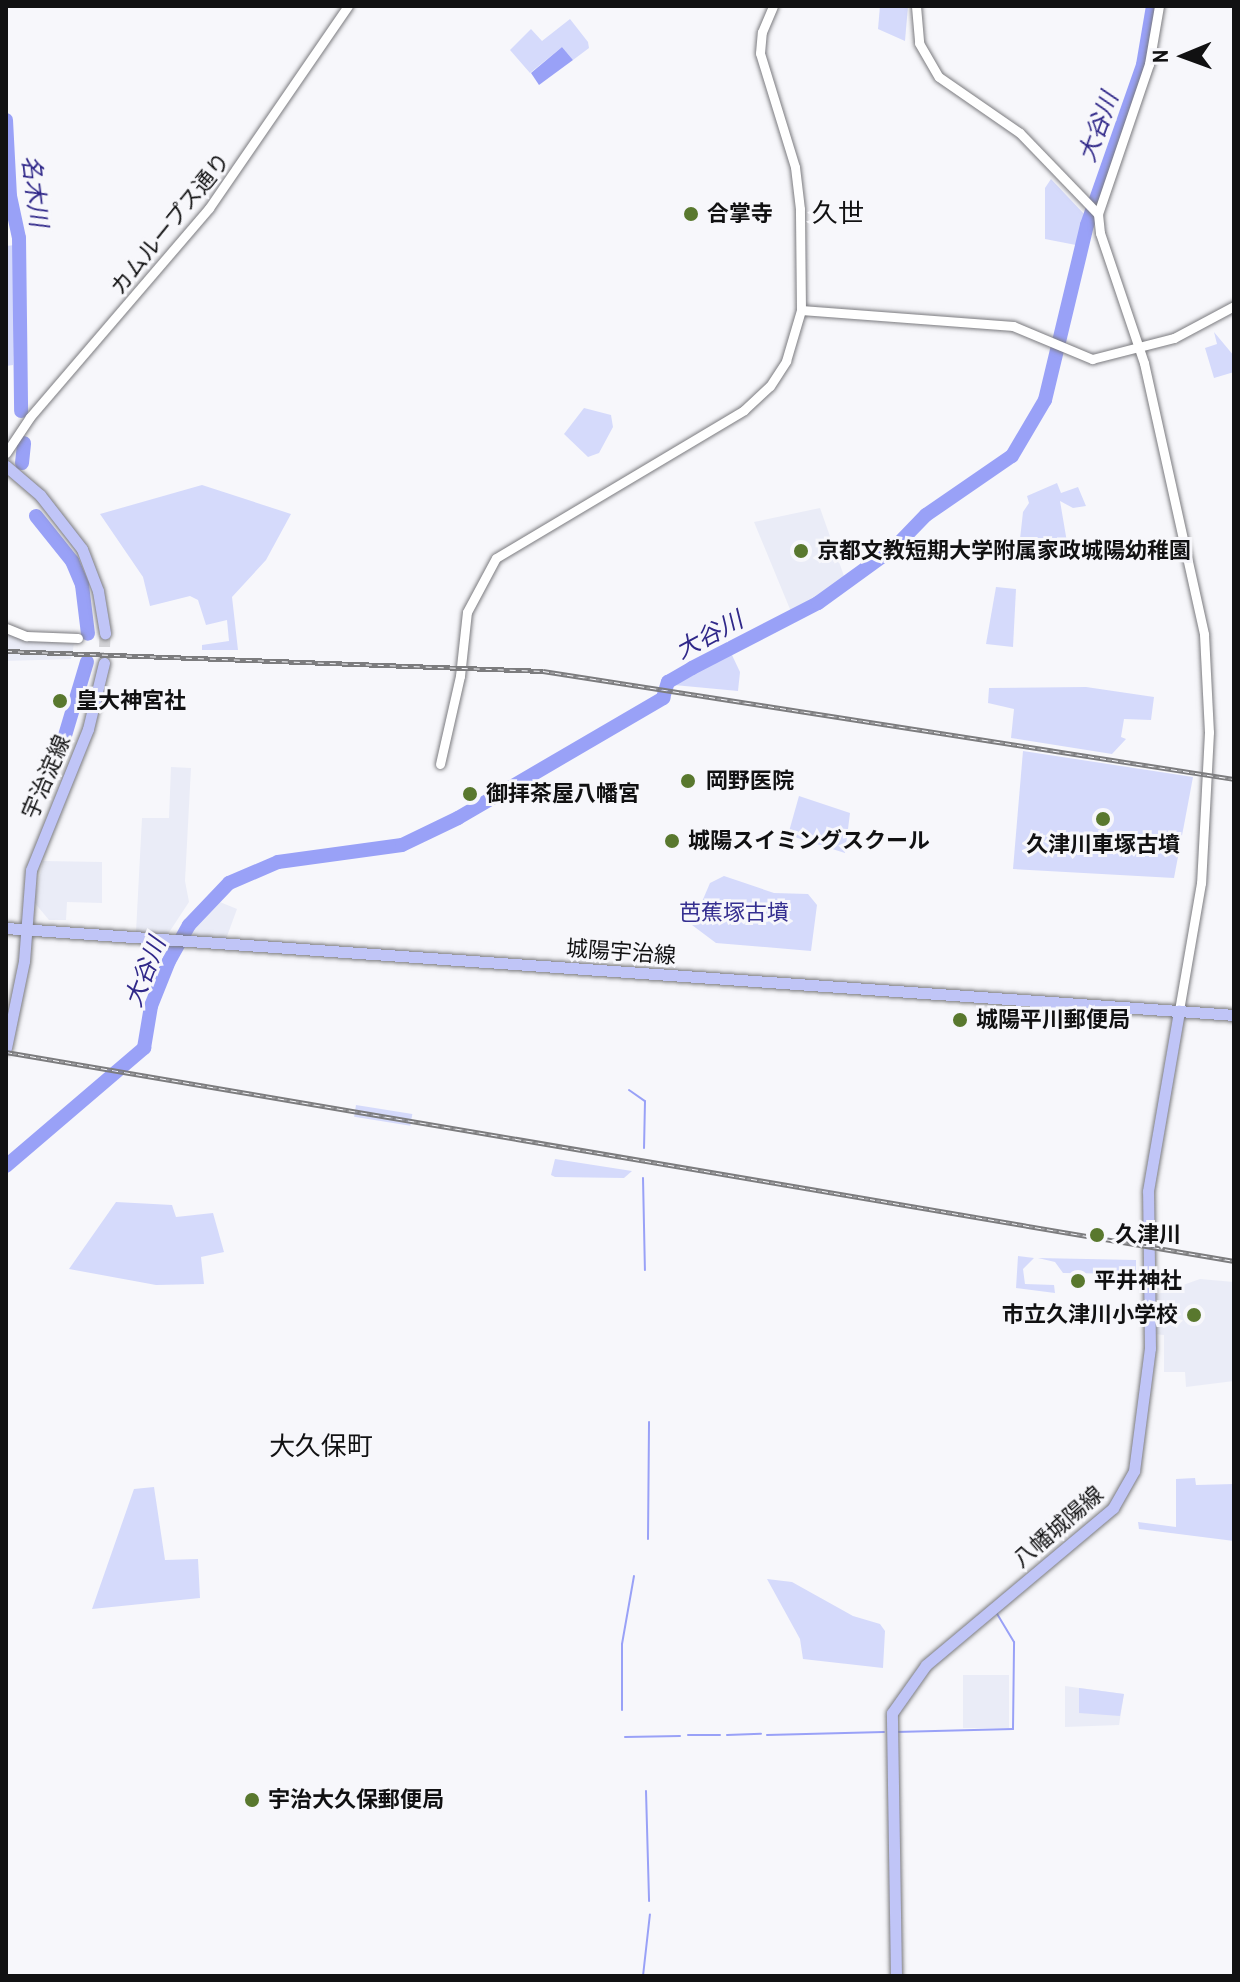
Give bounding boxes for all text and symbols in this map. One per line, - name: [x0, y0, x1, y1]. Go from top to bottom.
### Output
- north arrow: [1144, 16, 1224, 96]
- text: N: [1145, 50, 1175, 63]
- water label: 大谷川: [1072, 88, 1124, 166]
- street label: カムループス通り: [104, 147, 236, 301]
- water label: 名木川: [16, 154, 54, 228]
- district label: 久世: [812, 197, 864, 229]
- place label: 合掌寺: [707, 201, 773, 227]
- marker: 合掌寺: [682, 205, 700, 223]
- place label: 京都文教短期大学附属家政城陽幼稚園: [817, 538, 1191, 564]
- marker: 京都文教短期大学附属家政城陽幼稚園: [792, 542, 810, 560]
- water label: 大谷川: [670, 605, 748, 665]
- place label: 皇大神宮社: [76, 688, 186, 714]
- marker: 皇大神宮社: [51, 692, 69, 710]
- street label: 宇治淀線: [17, 731, 75, 823]
- place label: 岡野医院: [706, 768, 794, 794]
- marker: 岡野医院: [677, 770, 699, 792]
- place label: 御拝茶屋八幡宮: [486, 781, 640, 807]
- marker: 御拝茶屋八幡宮: [461, 785, 479, 803]
- marker: 久津川車塚古墳: [1094, 810, 1112, 828]
- place label: 城陽スイミングスクール: [688, 828, 930, 854]
- marker: 城陽スイミングスクール: [663, 832, 681, 850]
- place label: 久津川車塚古墳: [1026, 832, 1180, 858]
- park label: 芭蕉塚古墳: [679, 900, 789, 926]
- water label: 大谷川: [119, 933, 171, 1011]
- street label: 城陽宇治線: [565, 935, 677, 969]
- place label: 城陽平川郵便局: [976, 1007, 1130, 1033]
- marker: 城陽平川郵便局: [951, 1011, 969, 1029]
- place label: 久津川: [1115, 1222, 1181, 1248]
- marker: 久津川: [1086, 1224, 1108, 1246]
- place label: 平井神社: [1094, 1268, 1182, 1294]
- marker: 平井神社: [1069, 1272, 1087, 1290]
- place label: 市立久津川小学校: [1002, 1302, 1178, 1328]
- marker: 市立久津川小学校: [1185, 1306, 1203, 1324]
- district label: 大久保町: [269, 1430, 373, 1462]
- street label: 八幡城陽線: [1008, 1481, 1108, 1573]
- place label: 宇治大久保郵便局: [268, 1787, 444, 1813]
- marker: 宇治大久保郵便局: [243, 1791, 261, 1809]

